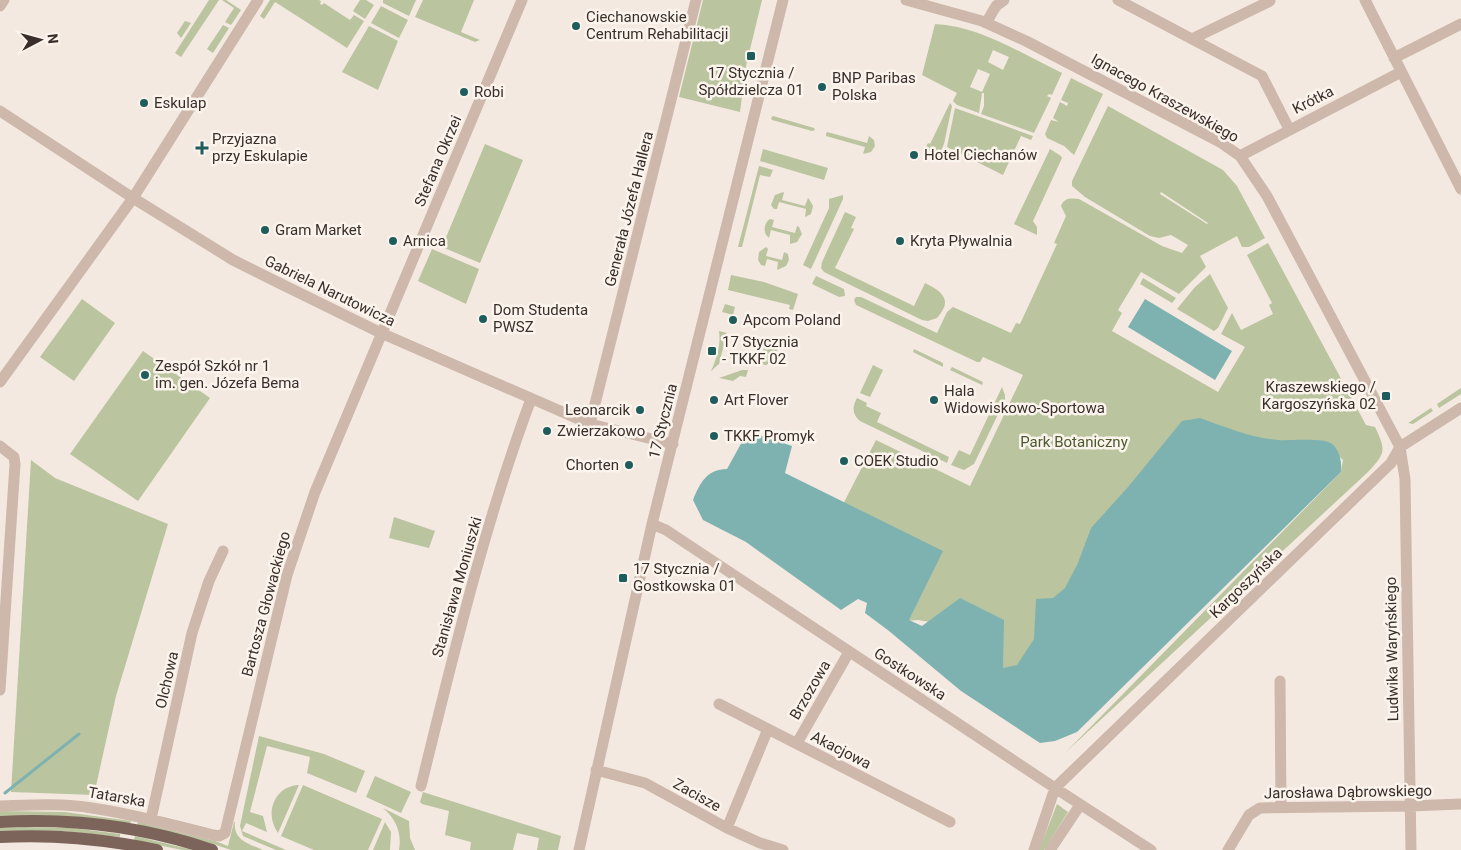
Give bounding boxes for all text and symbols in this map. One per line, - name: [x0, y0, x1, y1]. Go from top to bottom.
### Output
- place label: Ciechanowskie Centrum Rehabilitacji: [586, 8, 728, 43]
- north arrow: [15, 15, 65, 65]
- marker: Ciechanowskie Centrum Rehabilitacji: [570, 20, 582, 32]
- text: N: [44, 33, 61, 44]
- marker: 17 Stycznia / Spółdzielcza 01: [745, 50, 757, 62]
- street label: Ignacego Kraszewskiego: [1088, 50, 1242, 146]
- place label: 17 Stycznia / Spółdzielcza 01: [698, 64, 804, 99]
- place label: BNP Paribas Polska: [832, 69, 916, 104]
- marker: BNP Paribas Polska: [816, 81, 828, 93]
- street label: Krótka: [1289, 82, 1337, 118]
- place label: Robi: [474, 83, 504, 101]
- marker: Robi: [458, 86, 470, 98]
- place label: Eskulap: [154, 94, 206, 112]
- marker: Eskulap: [138, 97, 150, 109]
- street label: Stefana Okrzei: [411, 113, 465, 209]
- street label: Generała Józefa Hallera: [601, 129, 657, 289]
- place label: Przyjazna przy Eskulapie: [212, 130, 308, 165]
- marker: Przyjazna przy Eskulapie: [196, 142, 208, 154]
- place label: Hotel Ciechanów: [924, 146, 1037, 164]
- marker: Hotel Ciechanów: [908, 149, 920, 161]
- place label: Gram Market: [275, 221, 362, 239]
- marker: Gram Market: [259, 224, 271, 236]
- place label: Arnica: [403, 232, 446, 250]
- place label: Kryta Pływalnia: [910, 232, 1012, 250]
- marker: Arnica: [387, 235, 399, 247]
- marker: Kryta Pływalnia: [894, 235, 906, 247]
- street label: Gabriela Narutowicza: [262, 252, 398, 330]
- place label: Dom Studenta PWSZ: [493, 301, 588, 336]
- place label: Apcom Poland: [743, 311, 841, 329]
- marker: Dom Studenta PWSZ: [477, 313, 489, 325]
- marker: Apcom Poland: [727, 314, 739, 326]
- place label: 17 Stycznia - TKKF 02: [722, 333, 799, 368]
- marker: 17 Stycznia - TKKF 02: [706, 345, 718, 357]
- place label: Zespół Szkół nr 1 im. gen. Józefa Bema: [155, 357, 300, 392]
- marker: Zespół Szkół nr 1 im. gen. Józefa Bema: [139, 369, 151, 381]
- place label: Kraszewskiego / Kargoszyńska 02: [1262, 378, 1376, 413]
- street label: 17 Stycznia: [645, 382, 681, 460]
- place label: Hala Widowiskowo-Sportowa: [944, 382, 1105, 417]
- marker: Kraszewskiego / Kargoszyńska 02: [1380, 390, 1392, 402]
- place label: Art Flover: [724, 391, 788, 409]
- marker: Art Flover: [708, 394, 720, 406]
- marker: Hala Widowiskowo-Sportowa: [928, 394, 940, 406]
- place label: Leonarcik: [565, 401, 630, 419]
- marker: Leonarcik: [634, 404, 646, 416]
- place label: Zwierzakowo: [557, 422, 645, 440]
- marker: Zwierzakowo: [541, 425, 553, 437]
- place label: TKKF Promyk: [724, 427, 815, 445]
- marker: TKKF Promyk: [708, 430, 720, 442]
- park label: Park Botaniczny: [1020, 433, 1128, 451]
- place label: COEK Studio: [854, 452, 939, 470]
- marker: COEK Studio: [838, 455, 850, 467]
- place label: Chorten: [566, 456, 619, 474]
- marker: Chorten: [623, 459, 635, 471]
- street label: Stanisława Moniuszki: [428, 515, 486, 659]
- street label: Bartosza Głowackiego: [238, 529, 294, 679]
- street label: Kargoszyńska: [1206, 544, 1286, 622]
- place label: 17 Stycznia / Gostkowska 01: [633, 560, 736, 595]
- marker: 17 Stycznia / Gostkowska 01: [617, 572, 629, 584]
- street label: Ludwika Waryńskiego: [1382, 577, 1402, 721]
- street label: Gostkowska: [871, 644, 949, 704]
- street label: Olchowa: [152, 650, 182, 710]
- street label: Brzozowa: [786, 657, 834, 723]
- street label: Akacjowa: [808, 727, 874, 773]
- street label: Zacisze: [670, 775, 724, 815]
- street label: Jarosława Dąbrowskiego: [1264, 782, 1432, 802]
- street label: Tatarska: [87, 783, 147, 811]

